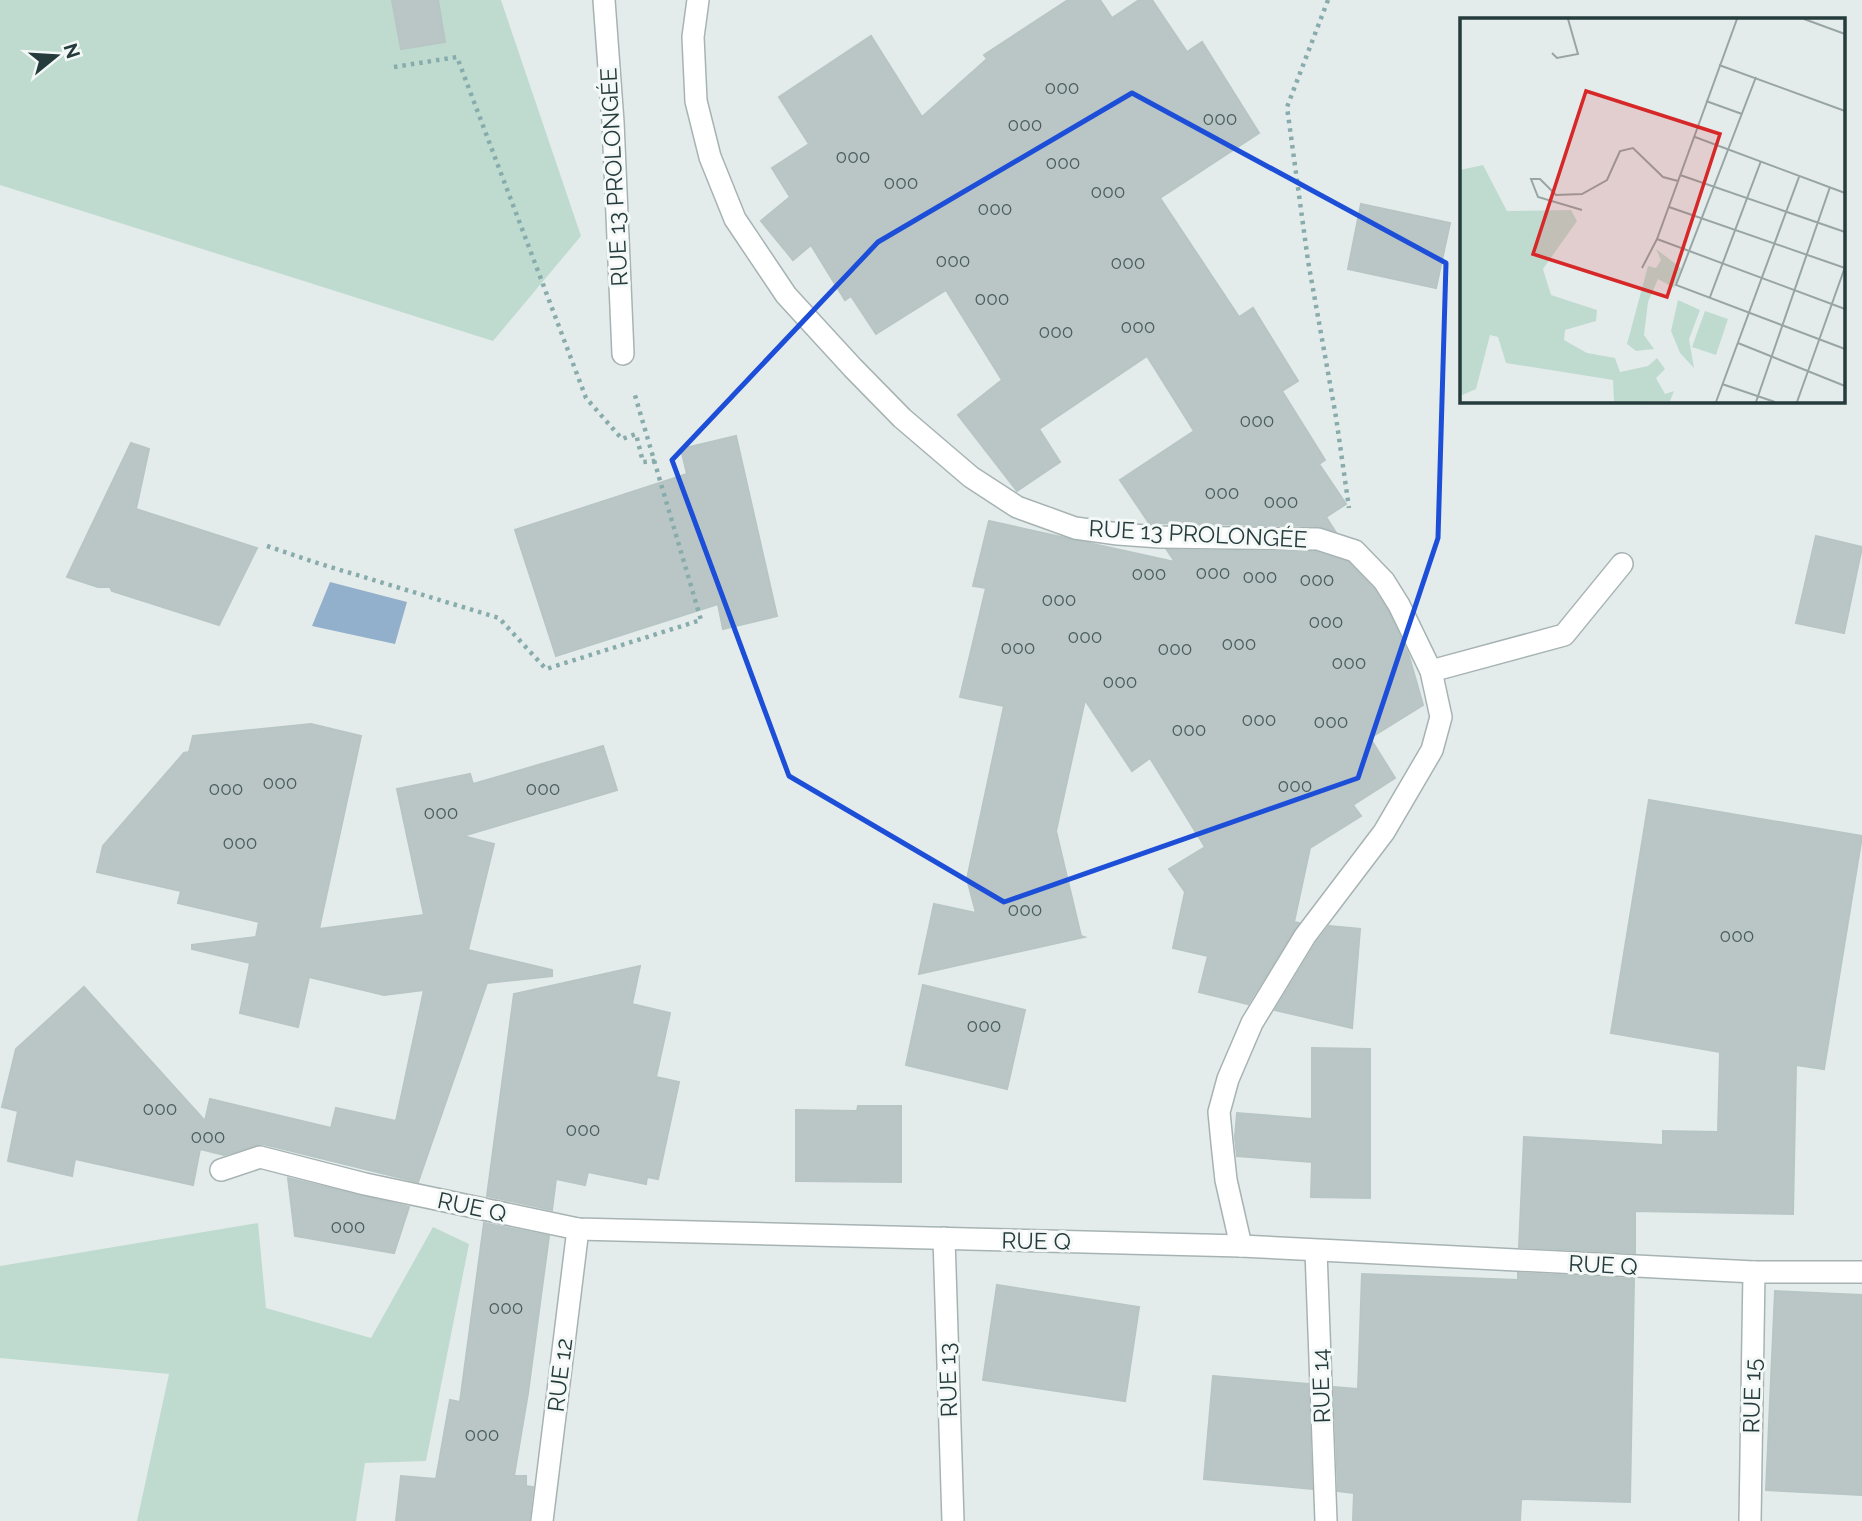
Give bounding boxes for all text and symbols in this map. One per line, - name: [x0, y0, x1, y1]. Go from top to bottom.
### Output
- inset map: [1460, 18, 1844, 402]
- north arrow: [21, 21, 91, 91]
- text: N: [59, 40, 85, 61]
- street label: RUE 13 PROLONGÉE: [594, 67, 633, 287]
- house number: 000: [1045, 76, 1079, 98]
- house number: 000: [1203, 107, 1237, 129]
- house number: 000: [1008, 113, 1042, 135]
- house number: 000: [836, 145, 870, 167]
- house number: 000: [1046, 151, 1080, 173]
- house number: 000: [884, 171, 918, 193]
- house number: 000: [1091, 180, 1125, 202]
- house number: 000: [978, 197, 1012, 219]
- house number: 000: [936, 249, 970, 271]
- house number: 000: [1111, 251, 1145, 273]
- house number: 000: [975, 287, 1009, 309]
- house number: 000: [1121, 315, 1155, 337]
- house number: 000: [1039, 320, 1073, 342]
- house number: 000: [1240, 409, 1274, 431]
- house number: 000: [1205, 481, 1239, 503]
- house number: 000: [1264, 490, 1298, 512]
- street label: RUE 13 PROLONGÉE: [1088, 514, 1308, 553]
- house number: 000: [1196, 561, 1230, 583]
- house number: 000: [1132, 562, 1166, 584]
- house number: 000: [1243, 565, 1277, 587]
- house number: 000: [1300, 568, 1334, 590]
- house number: 000: [1042, 588, 1076, 610]
- house number: 000: [1309, 610, 1343, 632]
- house number: 000: [1068, 625, 1102, 647]
- house number: 000: [1222, 632, 1256, 654]
- house number: 000: [1001, 636, 1035, 658]
- house number: 000: [1158, 637, 1192, 659]
- house number: 000: [1332, 651, 1366, 673]
- house number: 000: [1103, 670, 1137, 692]
- house number: 000: [1242, 708, 1276, 730]
- house number: 000: [1314, 710, 1348, 732]
- house number: 000: [1172, 718, 1206, 740]
- house number: 000: [263, 771, 297, 793]
- house number: 000: [1278, 774, 1312, 796]
- house number: 000: [209, 777, 243, 799]
- house number: 000: [526, 777, 560, 799]
- house number: 000: [424, 801, 458, 823]
- house number: 000: [223, 831, 257, 853]
- house number: 000: [1008, 898, 1042, 920]
- house number: 000: [1720, 924, 1754, 946]
- house number: 000: [967, 1014, 1001, 1036]
- house number: 000: [143, 1097, 177, 1119]
- house number: 000: [566, 1118, 600, 1140]
- house number: 000: [191, 1125, 225, 1147]
- street label: RUE Q: [435, 1186, 509, 1227]
- house number: 000: [331, 1215, 365, 1237]
- street label: RUE Q: [1001, 1226, 1071, 1255]
- street label: RUE Q: [1568, 1249, 1638, 1280]
- house number: 000: [489, 1296, 523, 1318]
- street label: RUE 12: [542, 1337, 577, 1413]
- street label: RUE 13: [933, 1342, 962, 1418]
- street label: RUE 14: [1306, 1348, 1335, 1424]
- street label: RUE 15: [1737, 1358, 1766, 1434]
- house number: 000: [465, 1423, 499, 1445]

